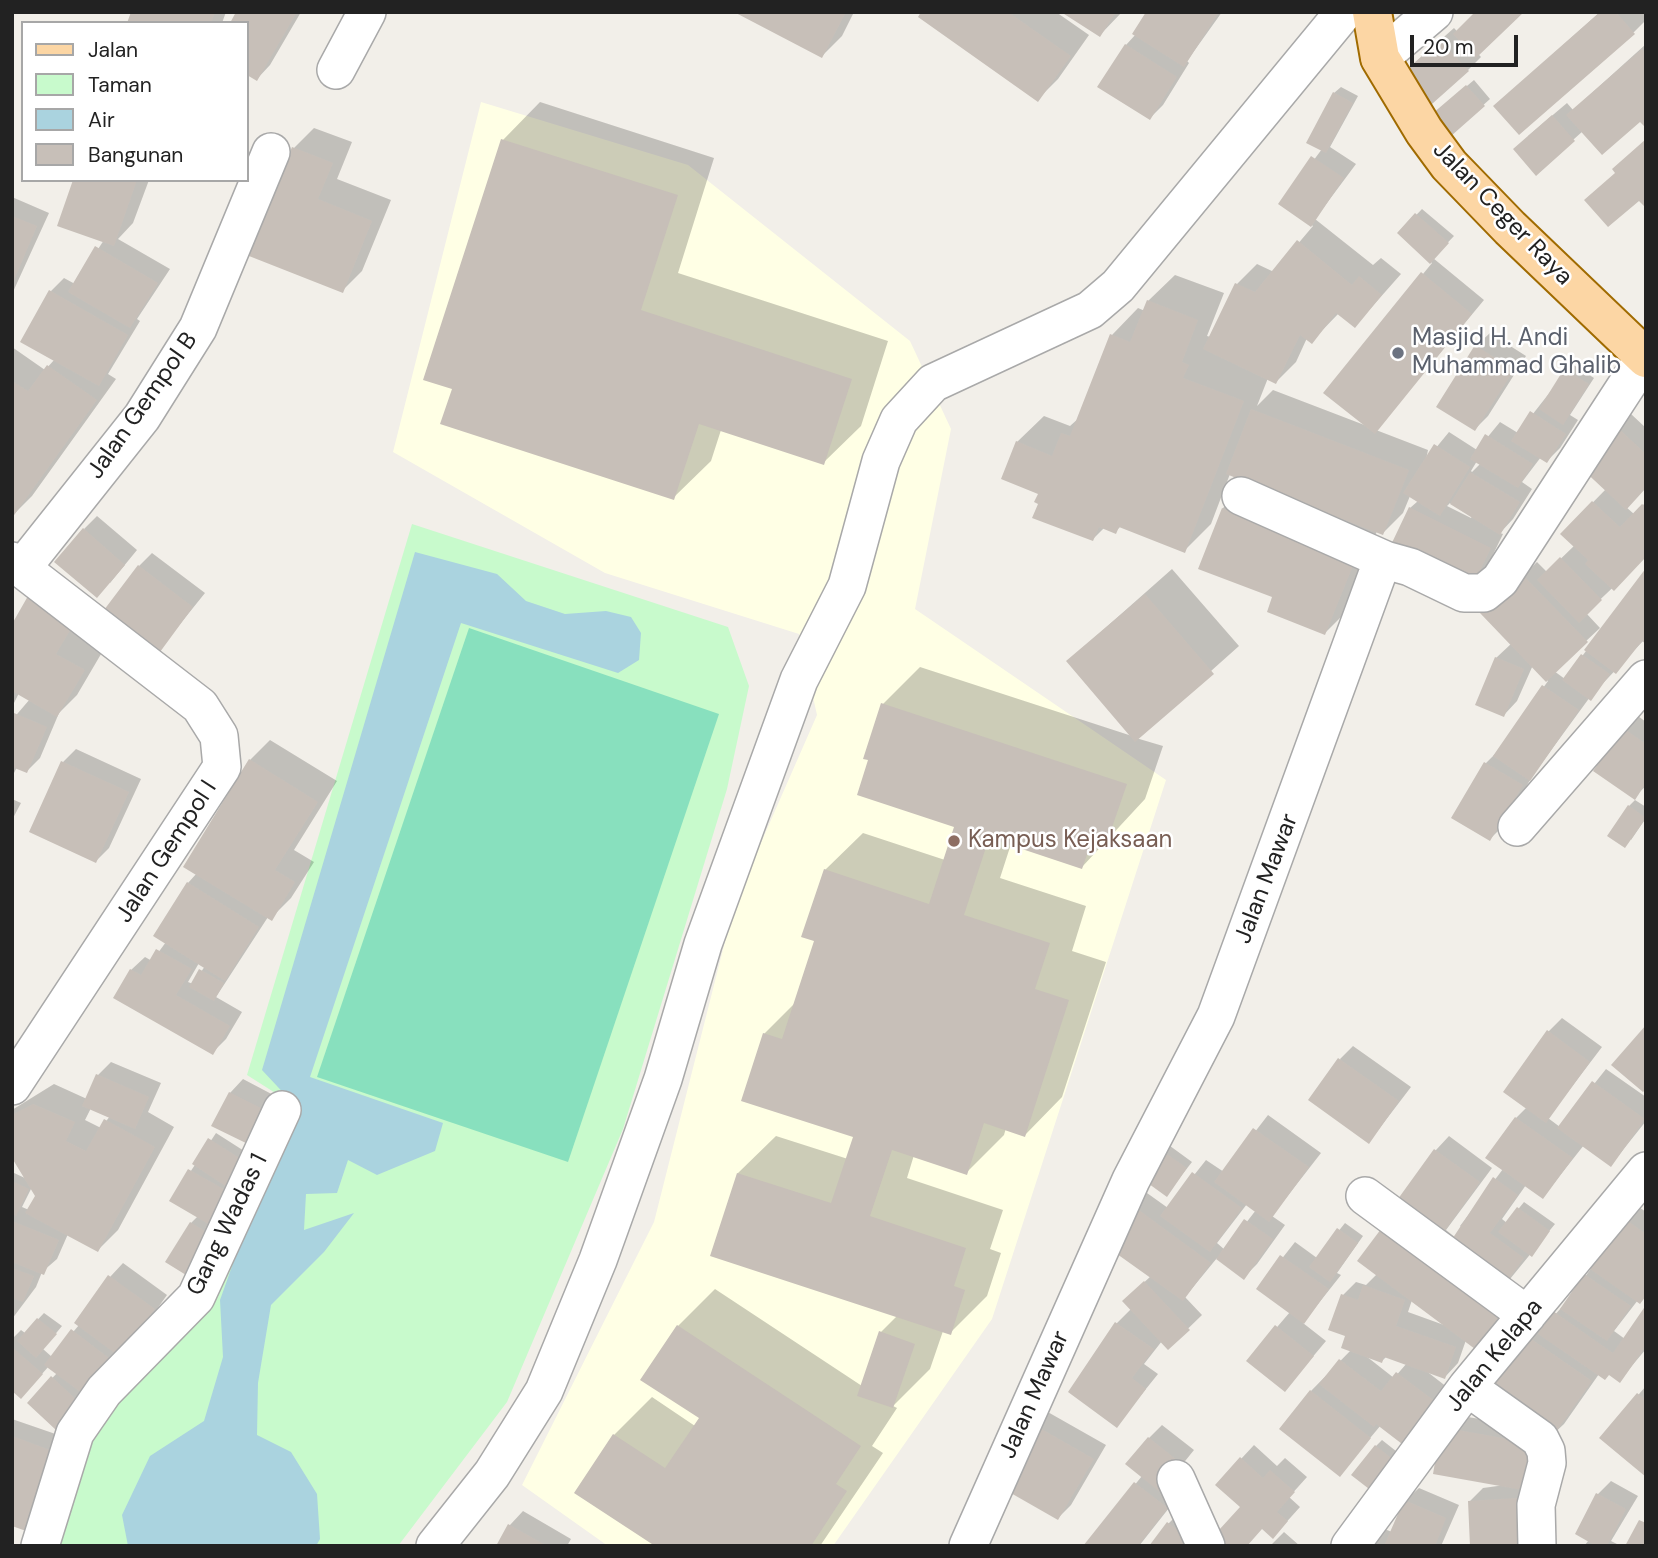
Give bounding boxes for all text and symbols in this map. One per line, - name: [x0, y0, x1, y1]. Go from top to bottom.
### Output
- legend: [21, 21, 248, 182]
- scale bar: [1413, 21, 1522, 65]
- text: 20 m: [1423, 33, 1474, 61]
- text: Jalan: [88, 36, 138, 64]
- text: Taman: [88, 71, 152, 99]
- text: Air: [88, 106, 115, 134]
- street label: Jalan Ceger Raya: [1426, 136, 1578, 292]
- text: Bangunan: [88, 141, 183, 169]
- place label: Masjid H. Andi Muhammad Ghalib: [1412, 325, 1621, 381]
- street label: Jalan Gempol B: [82, 327, 204, 485]
- marker: Masjid H. Andi Muhammad Ghalib: [1390, 345, 1406, 361]
- street label: Jalan Gempol I: [110, 776, 224, 928]
- street label: Jalan Mawar: [1229, 810, 1305, 948]
- place label: Kampus Kejaksaan: [968, 827, 1172, 855]
- marker: Kampus Kejaksaan: [946, 833, 962, 849]
- street label: Gang Wadas 1: [181, 1150, 275, 1300]
- street label: Jalan Kelapa: [1441, 1294, 1549, 1418]
- street label: Jalan Mawar: [994, 1327, 1076, 1463]

